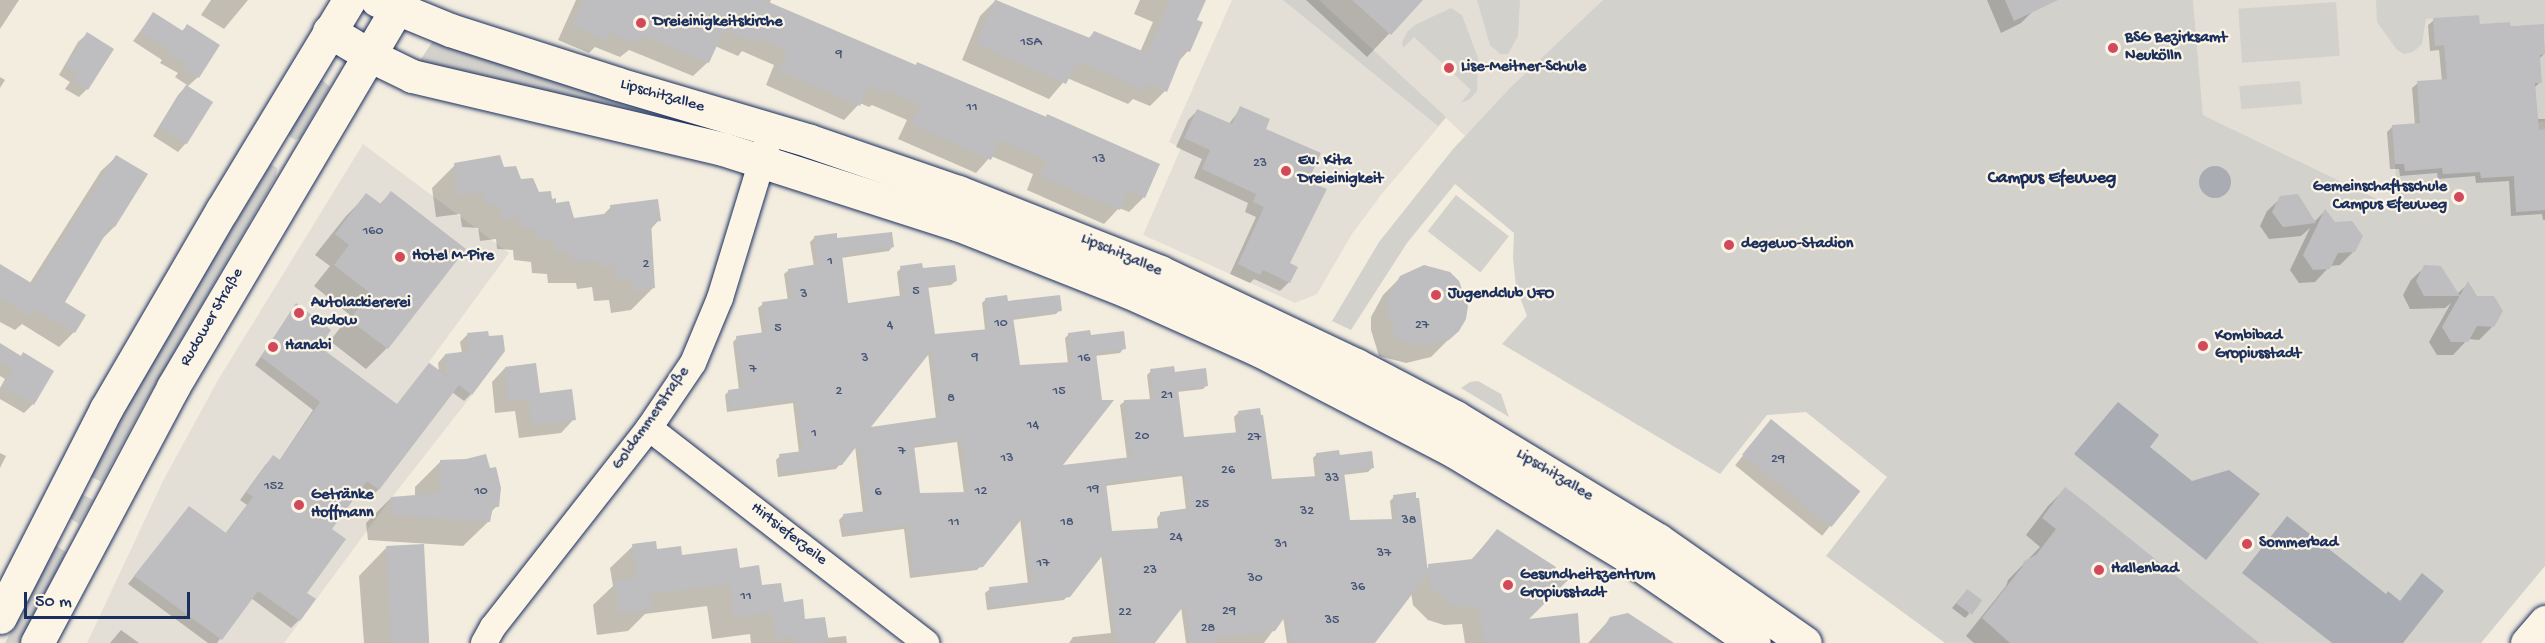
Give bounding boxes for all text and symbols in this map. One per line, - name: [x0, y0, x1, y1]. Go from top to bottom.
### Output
- place label: Dreieinigkeitskirche: [653, 13, 783, 33]
- marker: Dreieinigkeitskirche: [634, 16, 648, 30]
- place label: BSG Bezirksamt Neukölln: [2125, 29, 2227, 67]
- house number: 15A: [1020, 35, 1042, 51]
- marker: BSG Bezirksamt Neukölln: [2106, 41, 2120, 55]
- house number: 9: [835, 47, 843, 63]
- place label: Lise-Meitner-Schule: [1461, 58, 1586, 78]
- marker: Lise-Meitner-Schule: [1442, 61, 1456, 75]
- street label: Lipschitzallee: [618, 76, 706, 118]
- house number: 11: [966, 100, 978, 116]
- house number: 13: [1093, 152, 1105, 168]
- place label: Ev. Kita Dreieinigkeit: [1298, 152, 1383, 190]
- house number: 23: [1253, 156, 1267, 172]
- marker: Ev. Kita Dreieinigkeit: [1279, 164, 1293, 178]
- district label: Campus Efeuweg: [1988, 168, 2116, 190]
- place label: Gemeinschaftsschule Campus Efeuweg: [2313, 178, 2447, 216]
- marker: Gemeinschaftsschule Campus Efeuweg: [2452, 190, 2466, 204]
- house number: 160: [363, 224, 383, 240]
- street label: Lipschitzallee: [1077, 230, 1165, 282]
- place label: degewo-Stadion: [1741, 235, 1853, 255]
- marker: degewo-Stadion: [1722, 238, 1736, 252]
- place label: Hotel M-Pire: [412, 247, 494, 267]
- marker: Hotel M-Pire: [393, 250, 407, 264]
- house number: 1: [827, 254, 833, 270]
- house number: 2: [643, 257, 649, 273]
- street label: Rudower Straße: [177, 265, 249, 371]
- house number: 5: [912, 284, 920, 300]
- place label: Jugendclub UFO: [1448, 285, 1554, 305]
- house number: 3: [800, 287, 808, 303]
- marker: Jugendclub UFO: [1429, 288, 1443, 302]
- place label: Autolackiererei Rudow: [311, 294, 411, 332]
- marker: Autolackiererei Rudow: [292, 306, 306, 320]
- house number: 10: [994, 316, 1008, 332]
- house number: 4: [887, 318, 893, 334]
- house number: 27: [1415, 318, 1429, 334]
- house number: 5: [774, 321, 782, 337]
- place label: Kombibad Gropiusstadt: [2215, 327, 2301, 365]
- place label: Hanabi: [285, 337, 331, 357]
- marker: Kombibad Gropiusstadt: [2196, 339, 2210, 353]
- marker: Hanabi: [266, 340, 280, 354]
- house number: 9: [971, 350, 979, 366]
- house number: 3: [861, 351, 869, 367]
- house number: 16: [1078, 351, 1090, 367]
- house number: 7: [749, 362, 757, 378]
- street label: Goldammerstraße: [609, 364, 695, 474]
- house number: 2: [836, 384, 842, 400]
- house number: 15: [1052, 384, 1066, 400]
- house number: 21: [1161, 388, 1173, 404]
- house number: 8: [947, 391, 955, 407]
- house number: 14: [1027, 418, 1039, 434]
- house number: 1: [811, 426, 817, 442]
- house number: 20: [1135, 429, 1149, 445]
- house number: 27: [1247, 430, 1261, 446]
- house number: 7: [898, 444, 906, 460]
- street label: Lipschitzallee: [1512, 445, 1596, 507]
- house number: 13: [1001, 451, 1013, 467]
- house number: 29: [1771, 452, 1785, 468]
- house number: 26: [1221, 463, 1235, 479]
- house number: 33: [1325, 471, 1339, 487]
- house number: 152: [264, 479, 284, 495]
- house number: 19: [1087, 482, 1099, 498]
- house number: 10: [474, 484, 488, 500]
- house number: 12: [975, 484, 987, 500]
- house number: 6: [874, 485, 882, 501]
- place label: Getränke Hoffmann: [311, 486, 374, 524]
- house number: 25: [1195, 497, 1209, 513]
- marker: Getränke Hoffmann: [292, 498, 306, 512]
- street label: Hirtsieferzeile: [746, 499, 830, 571]
- house number: 32: [1300, 504, 1314, 520]
- house number: 38: [1402, 513, 1416, 529]
- house number: 11: [948, 515, 960, 531]
- house number: 18: [1060, 515, 1074, 531]
- house number: 24: [1169, 530, 1183, 546]
- place label: Sommerbad: [2259, 534, 2338, 554]
- house number: 31: [1275, 537, 1287, 553]
- marker: Sommerbad: [2240, 537, 2254, 551]
- house number: 37: [1377, 546, 1391, 562]
- house number: 17: [1037, 556, 1049, 572]
- place label: Hallenbad: [2111, 560, 2179, 580]
- house number: 23: [1143, 563, 1157, 579]
- marker: Hallenbad: [2092, 563, 2106, 577]
- place label: Gesundheitszentrum Gropiusstadt: [1520, 566, 1655, 604]
- house number: 30: [1247, 571, 1263, 587]
- marker: Gesundheitszentrum Gropiusstadt: [1501, 578, 1515, 592]
- scale bar: [27, 580, 194, 618]
- house number: 36: [1351, 580, 1365, 596]
- house number: 11: [740, 589, 752, 605]
- text: 50 m: [35, 592, 72, 613]
- house number: 29: [1222, 604, 1236, 620]
- house number: 22: [1118, 605, 1132, 621]
- house number: 35: [1325, 613, 1339, 629]
- house number: 28: [1201, 621, 1215, 637]

